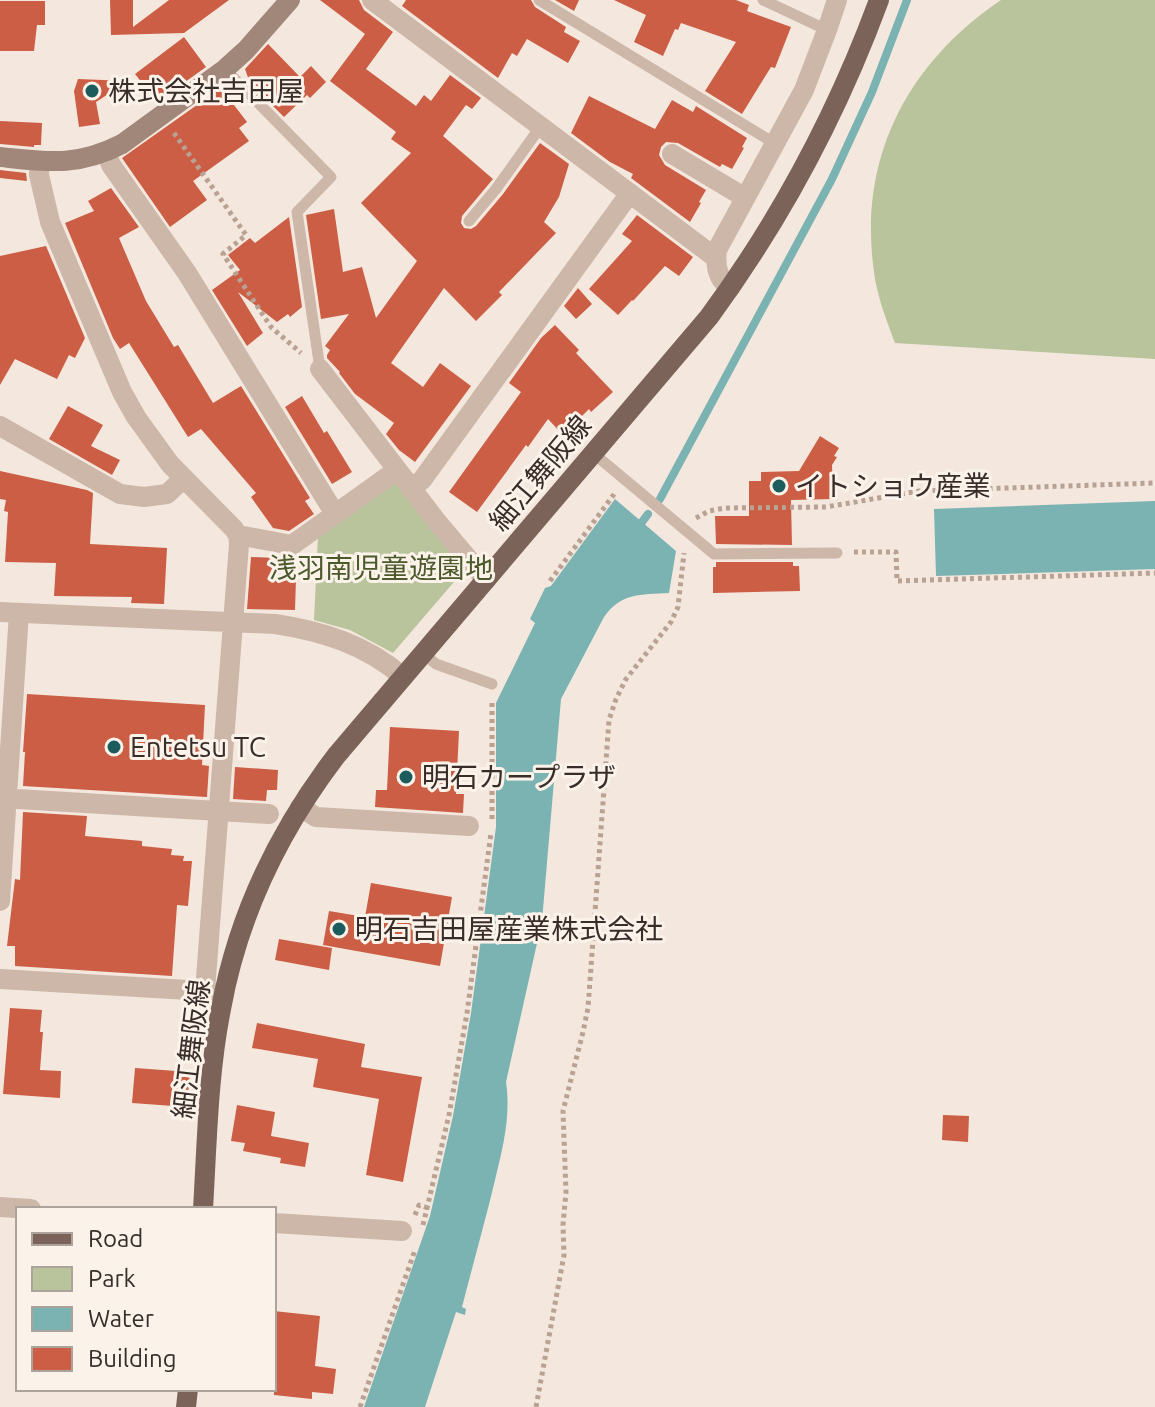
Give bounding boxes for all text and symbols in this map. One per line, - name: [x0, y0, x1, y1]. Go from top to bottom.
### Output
- place label: 株式会社吉田屋: [108, 75, 304, 106]
- marker: 株式会社吉田屋: [83, 82, 101, 100]
- street label: 細江舞阪線: [483, 409, 596, 536]
- place label: イトショウ産業: [795, 470, 991, 501]
- marker: イトショウ産業: [770, 477, 788, 495]
- park label: 浅羽南児童遊園地: [269, 552, 493, 583]
- place label: Entetsu TC: [130, 731, 266, 762]
- marker: Entetsu TC: [105, 738, 123, 756]
- place label: 明石カープラザ: [422, 761, 616, 792]
- marker: 明石カープラザ: [397, 768, 415, 786]
- place label: 明石吉田屋産業株式会社: [355, 913, 663, 944]
- marker: 明石吉田屋産業株式会社: [330, 920, 348, 938]
- street label: 細江舞阪線: [167, 978, 214, 1120]
- legend: [16, 1207, 276, 1391]
- text: Road: [88, 1225, 143, 1252]
- text: Park: [88, 1265, 136, 1292]
- text: Water: [88, 1305, 154, 1332]
- text: Building: [88, 1345, 176, 1372]

